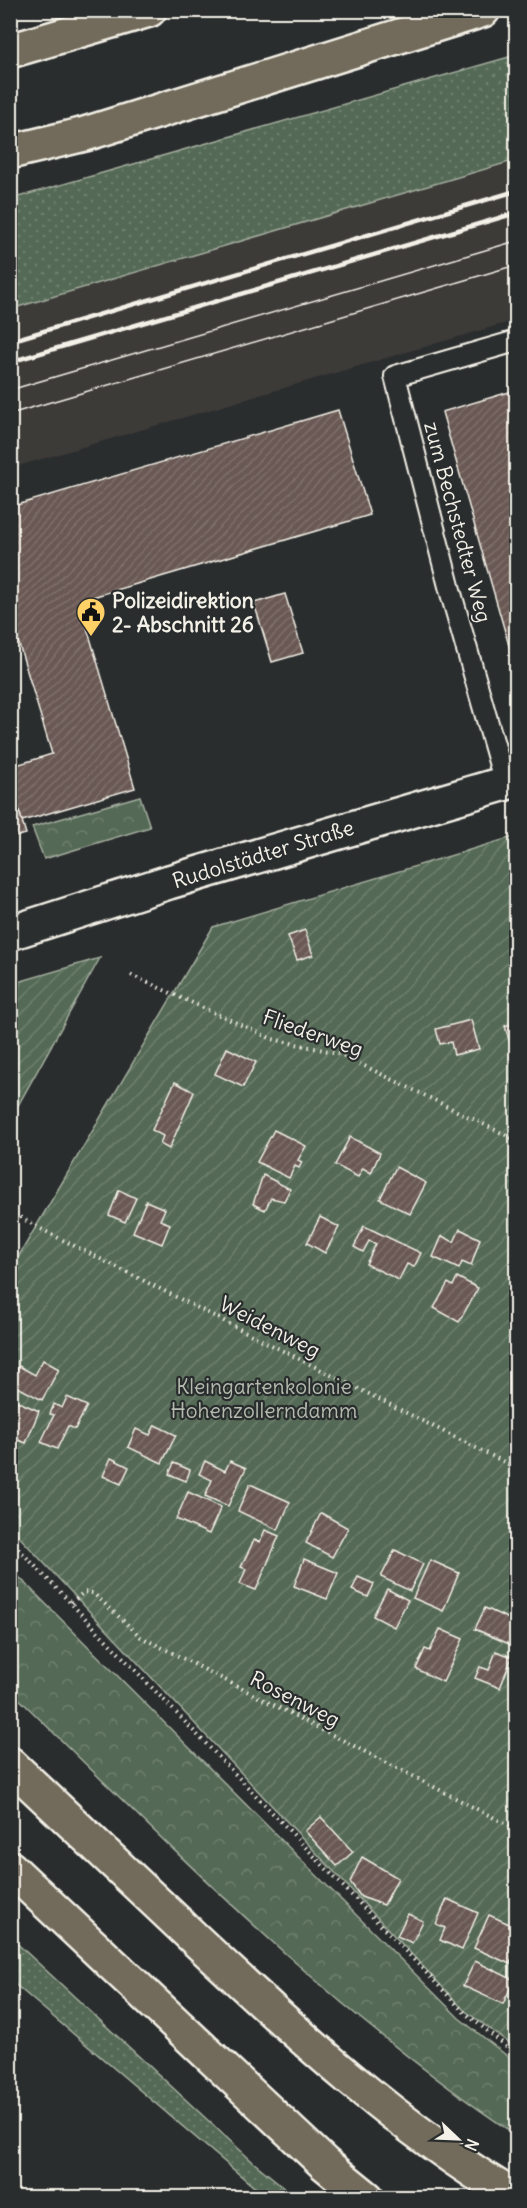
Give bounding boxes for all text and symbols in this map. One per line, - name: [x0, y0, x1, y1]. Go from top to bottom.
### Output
- street label: zum Bechstedter Weg: [418, 419, 498, 625]
- place label: Polizeidirektion 2- Abschnitt 26: [112, 587, 254, 638]
- public building icon: Polizeidirektion 2- Abschnitt 26: [75, 596, 107, 638]
- street label: Rudolstädter Straße: [169, 814, 357, 894]
- street label: Fliederweg: [259, 1003, 367, 1063]
- street label: Weidenweg: [215, 1290, 325, 1364]
- park label: Kleingartenkolonie Hohenzollerndamm: [171, 1373, 357, 1424]
- street label: Rosenweg: [245, 1665, 345, 1733]
- north arrow: [428, 2109, 488, 2169]
- text: N: [460, 2136, 483, 2154]

